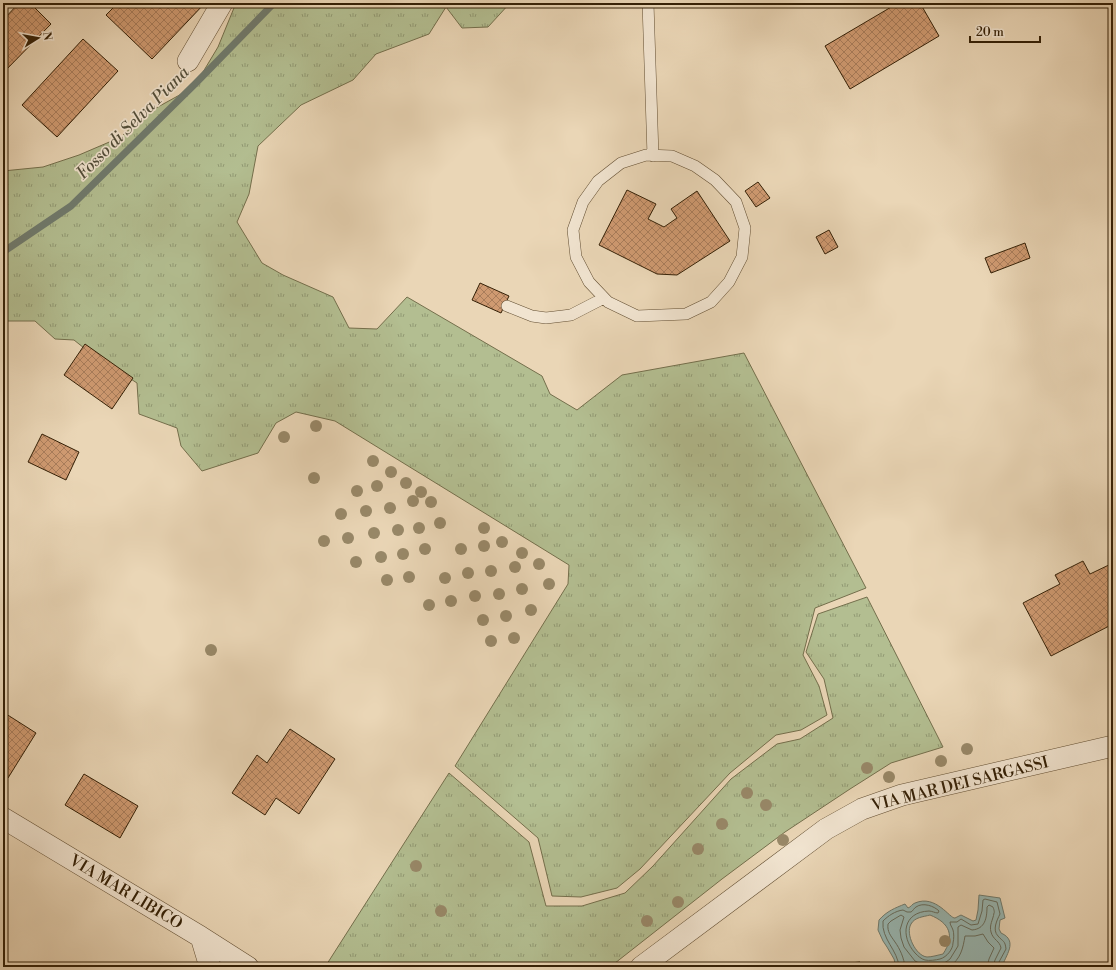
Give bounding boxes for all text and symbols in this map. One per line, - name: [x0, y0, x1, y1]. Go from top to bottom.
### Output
- north arrow: [18, 18, 58, 58]
- scale bar: [970, 18, 1040, 44]
- text: 20 m: [976, 25, 1004, 40]
- text: N: [39, 31, 55, 42]
- water label: Fosso di Selva Piana: [72, 61, 195, 184]
- street label: VIA MAR DEI SARGASSI: [869, 752, 1051, 816]
- street label: VIA MAR LIBICO: [65, 850, 186, 934]

